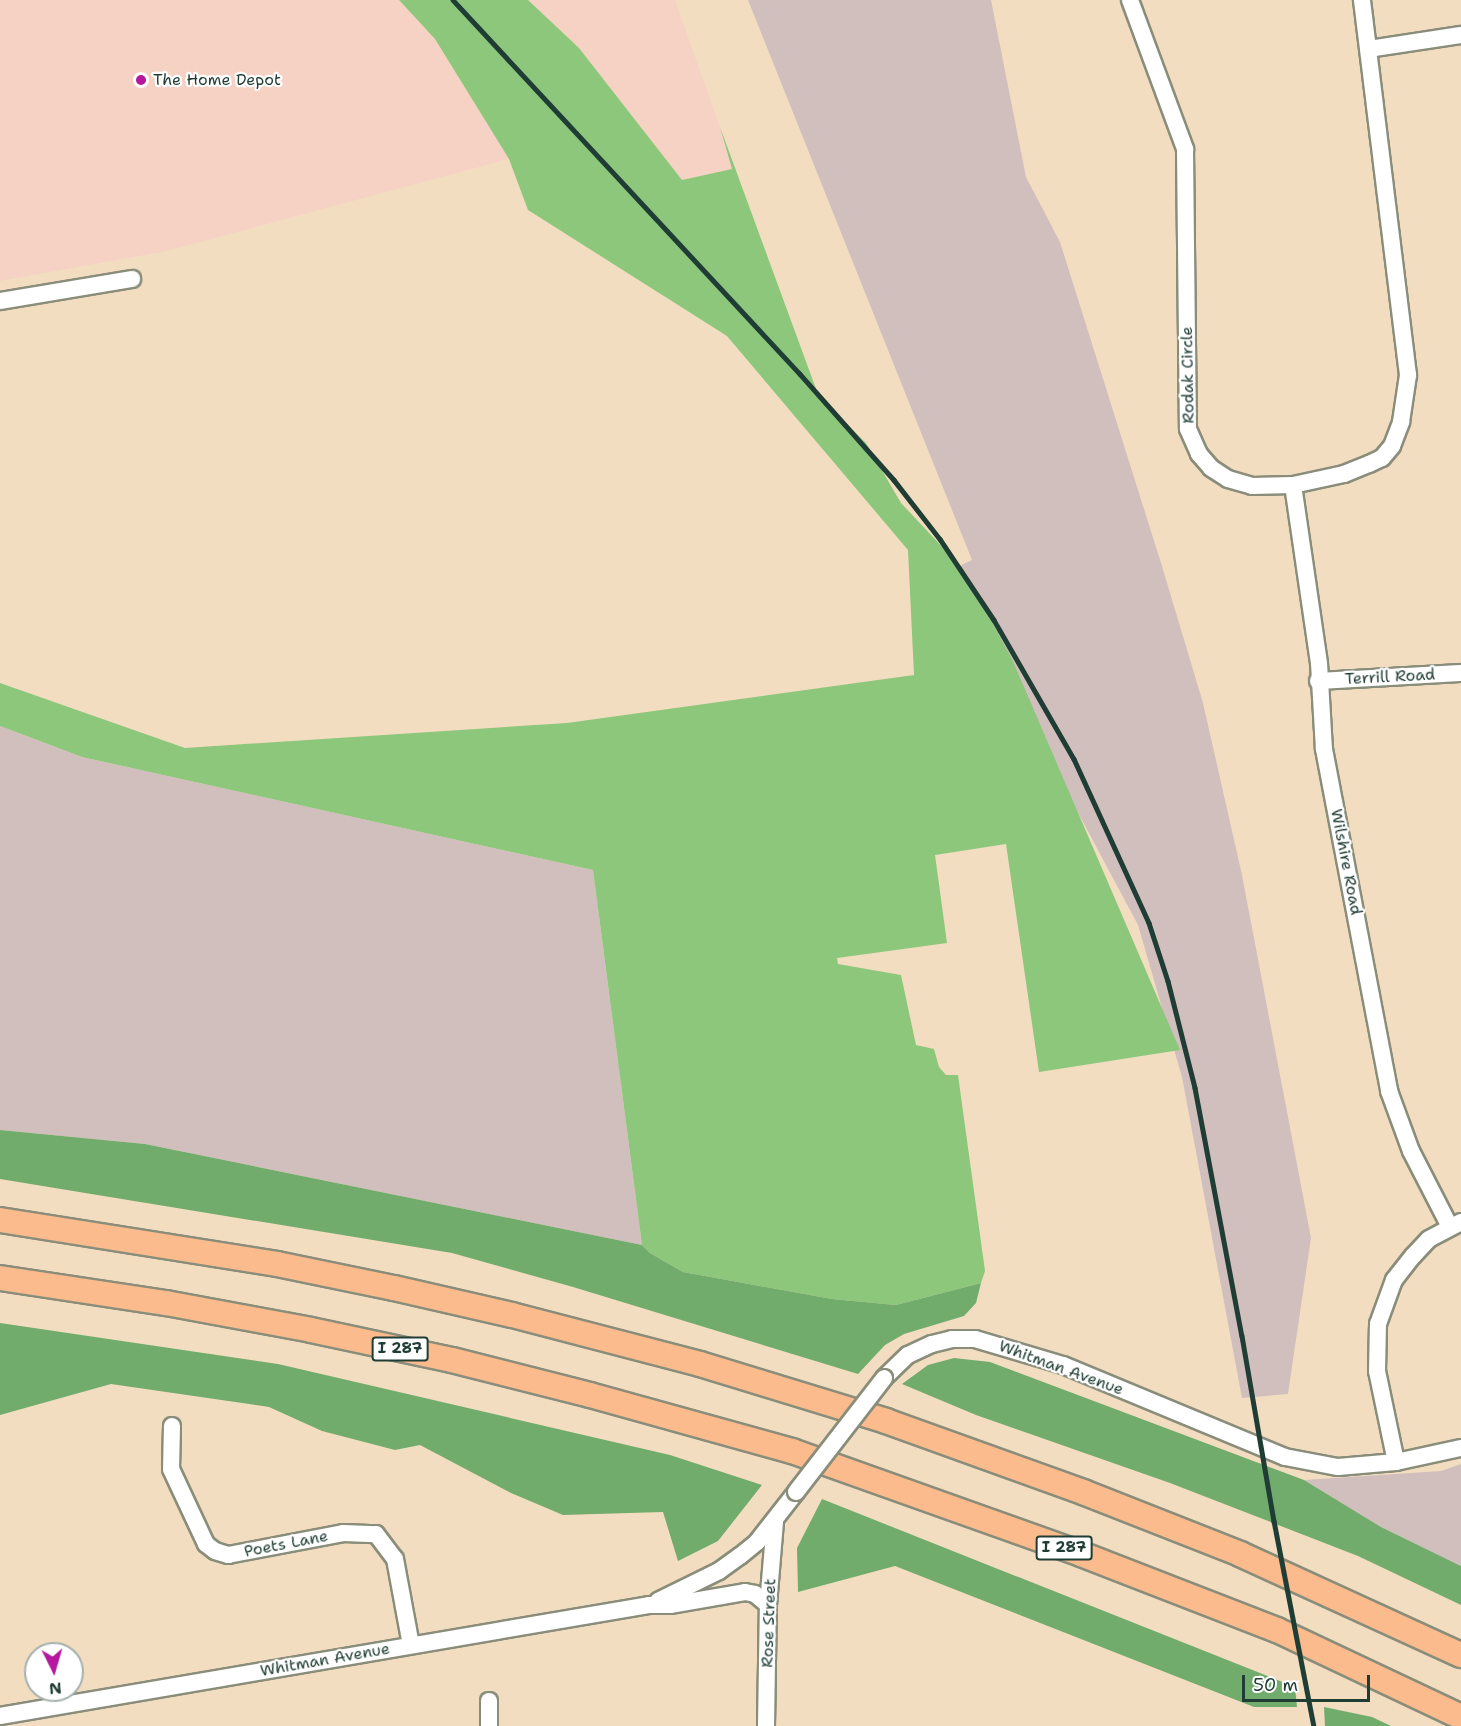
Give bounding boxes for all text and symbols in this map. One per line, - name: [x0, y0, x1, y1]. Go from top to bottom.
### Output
- place label: The Home Depot: [153, 70, 281, 90]
- marker: The Home Depot: [134, 73, 148, 87]
- street label: Rodak Circle: [1178, 326, 1198, 424]
- street label: Terrill Road: [1344, 665, 1436, 689]
- street label: Wilshire Road: [1326, 807, 1366, 917]
- road number: I 287: [372, 1337, 428, 1361]
- street label: Whitman Avenue: [996, 1337, 1126, 1399]
- street label: Poets Lane: [242, 1526, 330, 1562]
- road number: I 287: [1036, 1536, 1092, 1560]
- street label: Rose Street: [758, 1578, 780, 1668]
- street label: Whitman Avenue: [259, 1639, 391, 1681]
- north arrow: [24, 1642, 84, 1702]
- scale bar: [1245, 1663, 1372, 1701]
- text: 50 m: [1253, 1673, 1298, 1697]
- text: N: [48, 1677, 63, 1699]

